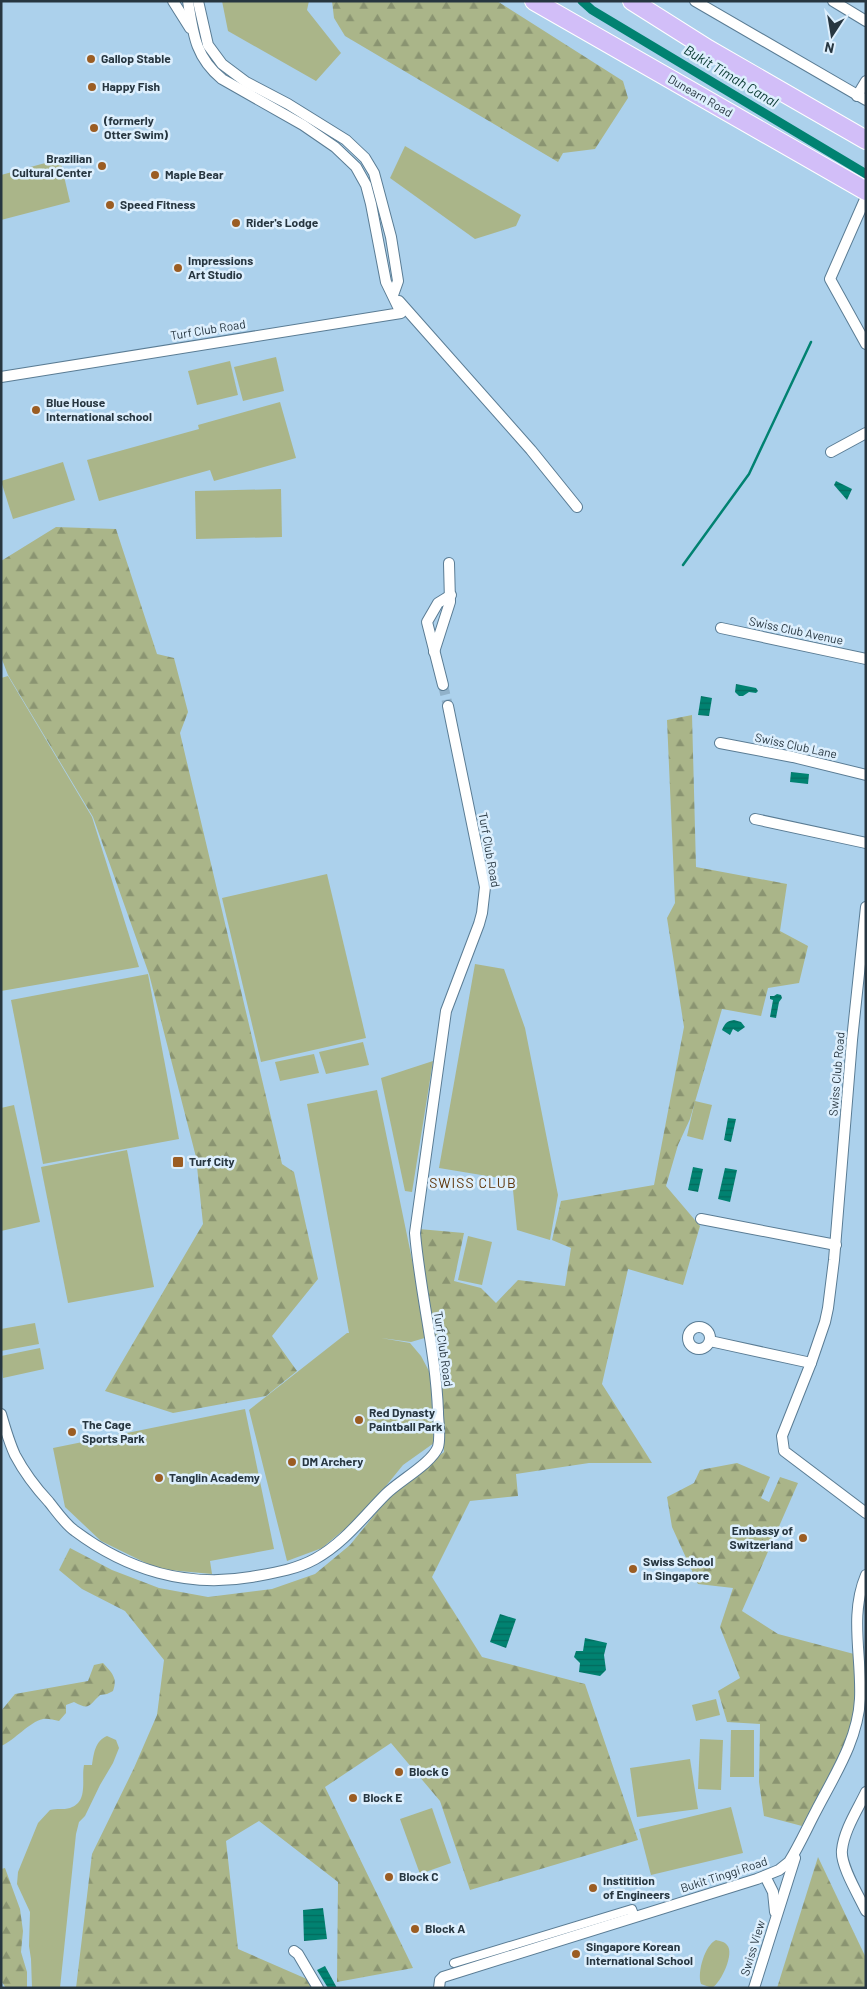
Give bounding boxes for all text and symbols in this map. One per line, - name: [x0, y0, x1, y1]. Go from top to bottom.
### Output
- north arrow: [807, 10, 857, 60]
- text: N: [823, 39, 836, 57]
- water label: Bukit Timah Canal: [681, 41, 781, 110]
- place label: Gallop Stable: [101, 51, 171, 65]
- marker: Gallop Stable: [85, 53, 97, 65]
- street label: Dunearn Road: [666, 71, 735, 119]
- place label: Happy Fish: [102, 79, 160, 93]
- marker: Happy Fish: [86, 81, 98, 93]
- place label: (formerly Otter Swim): [103, 113, 169, 141]
- marker: (formerly Otter Swim): [88, 122, 100, 134]
- place label: Brazilian Cultural Center: [12, 151, 92, 179]
- marker: Brazilian Cultural Center: [96, 160, 108, 172]
- place label: Maple Bear: [165, 167, 224, 181]
- marker: Maple Bear: [149, 169, 161, 181]
- place label: Speed Fitness: [120, 197, 196, 211]
- marker: Speed Fitness: [104, 199, 116, 211]
- place label: Rider's Lodge: [246, 215, 319, 229]
- marker: Rider's Lodge: [230, 217, 242, 229]
- place label: Impressions Art Studio: [188, 253, 253, 281]
- marker: Impressions Art Studio: [172, 262, 184, 274]
- street label: Turf Club Road: [169, 316, 246, 342]
- place label: Blue House International school: [46, 395, 152, 423]
- marker: Blue House International school: [30, 404, 42, 416]
- street label: Swiss Club Avenue: [748, 613, 845, 647]
- street label: Swiss Club Lane: [754, 729, 839, 761]
- street label: Turf Club Road: [476, 811, 503, 888]
- street label: Swiss Club Road: [825, 1031, 847, 1117]
- place label: Turf City: [189, 1154, 235, 1168]
- marker: Turf City: [171, 1155, 185, 1169]
- district label: SWISS CLUB: [429, 1174, 517, 1191]
- street label: Turf Club Road: [432, 1310, 456, 1387]
- place label: Red Dynasty Paintball Park: [369, 1405, 443, 1433]
- marker: Red Dynasty Paintball Park: [353, 1414, 365, 1426]
- place label: The Cage Sports Park: [82, 1417, 145, 1445]
- marker: The Cage Sports Park: [66, 1426, 78, 1438]
- place label: DM Archery: [302, 1454, 363, 1468]
- marker: DM Archery: [286, 1456, 298, 1468]
- place label: Tanglin Academy: [169, 1470, 260, 1484]
- marker: Tanglin Academy: [153, 1472, 165, 1484]
- place label: Embassy of Switzerland: [730, 1523, 793, 1551]
- marker: Embassy of Switzerland: [797, 1532, 809, 1544]
- place label: Swiss School in Singapore: [643, 1554, 713, 1582]
- marker: Swiss School in Singapore: [627, 1563, 639, 1575]
- place label: Block G: [409, 1764, 449, 1778]
- marker: Block G: [393, 1766, 405, 1778]
- place label: Block E: [363, 1790, 402, 1804]
- marker: Block E: [347, 1792, 359, 1804]
- street label: Bukit Tinggi Road: [678, 1853, 769, 1895]
- place label: Block C: [399, 1869, 439, 1883]
- marker: Block C: [383, 1871, 395, 1883]
- place label: Institition of Engineers: [603, 1873, 670, 1901]
- marker: Institition of Engineers: [587, 1882, 599, 1894]
- street label: Swiss View: [737, 1918, 767, 1977]
- place label: Block A: [425, 1921, 465, 1935]
- marker: Block A: [409, 1923, 421, 1935]
- place label: Singapore Korean International School: [586, 1939, 693, 1967]
- marker: Singapore Korean International School: [570, 1948, 582, 1960]

